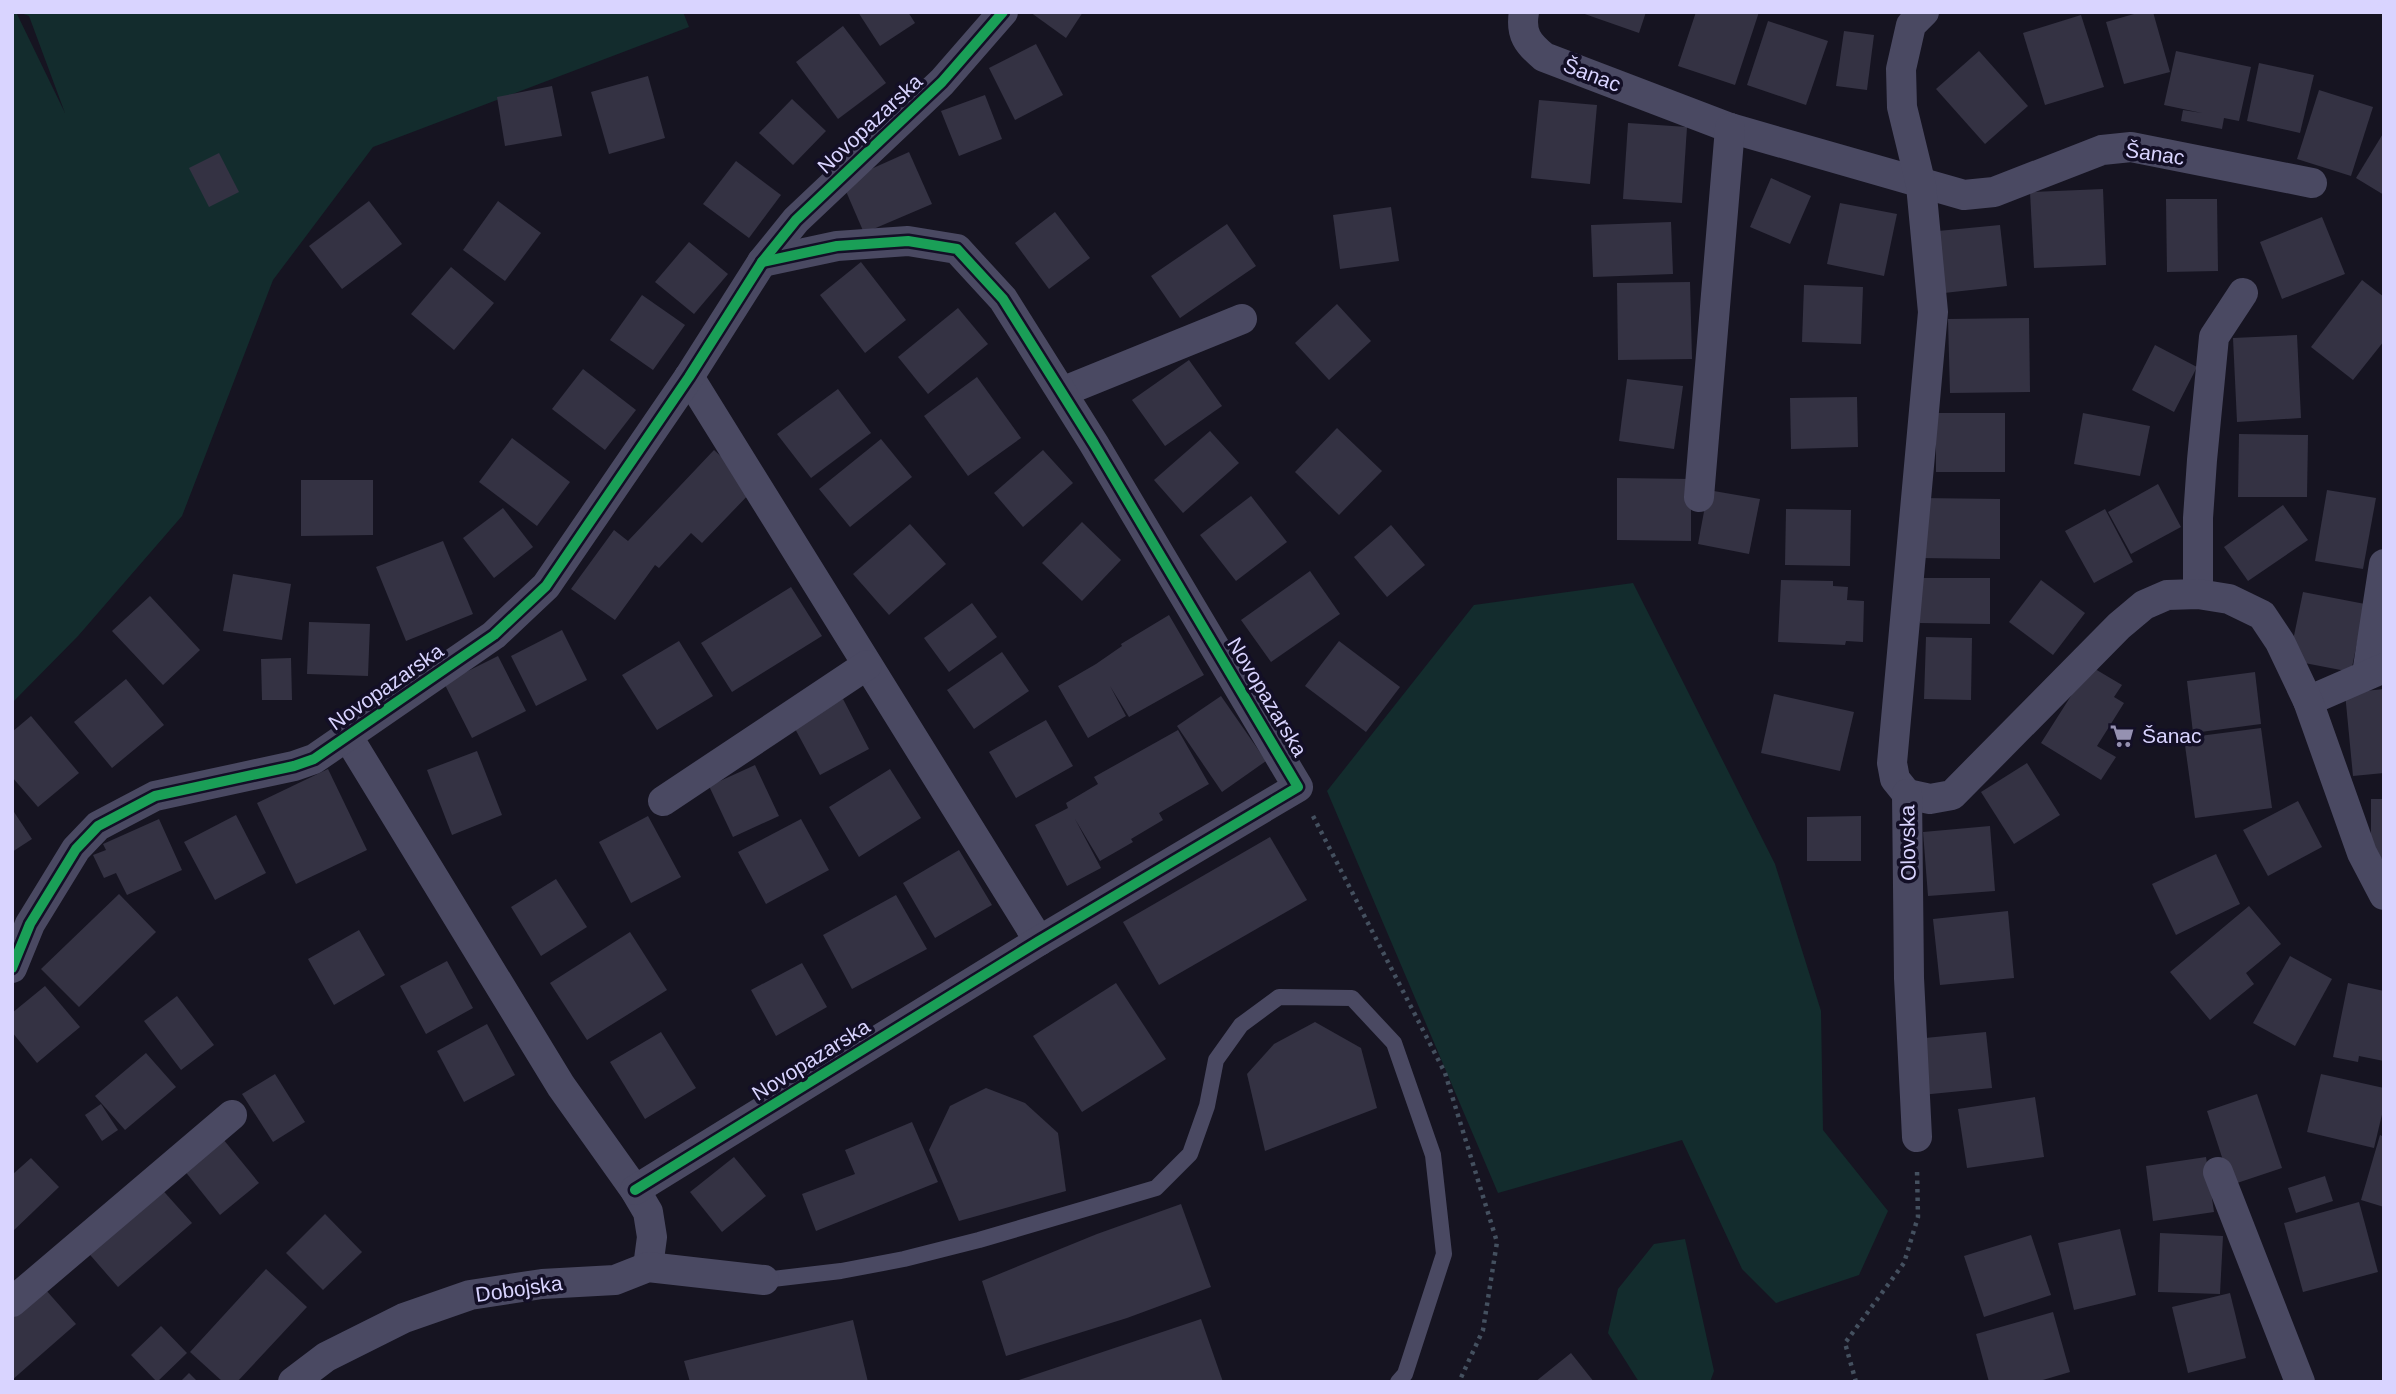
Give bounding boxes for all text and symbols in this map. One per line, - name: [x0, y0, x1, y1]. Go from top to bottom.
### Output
- street label: Šanac: [1560, 53, 1624, 96]
- street label: Novopazarska: [813, 69, 927, 178]
- street label: Šanac: [2124, 138, 2186, 169]
- street label: Novopazarska: [1223, 633, 1312, 760]
- street label: Novopazarska: [324, 638, 448, 735]
- supermarket icon: Šanac: [2108, 722, 2136, 750]
- place label: Šanac: [2142, 724, 2202, 747]
- street label: Olovska: [1895, 805, 1920, 881]
- street label: Novopazarska: [748, 1014, 874, 1105]
- street label: Dobojska: [474, 1271, 564, 1306]

